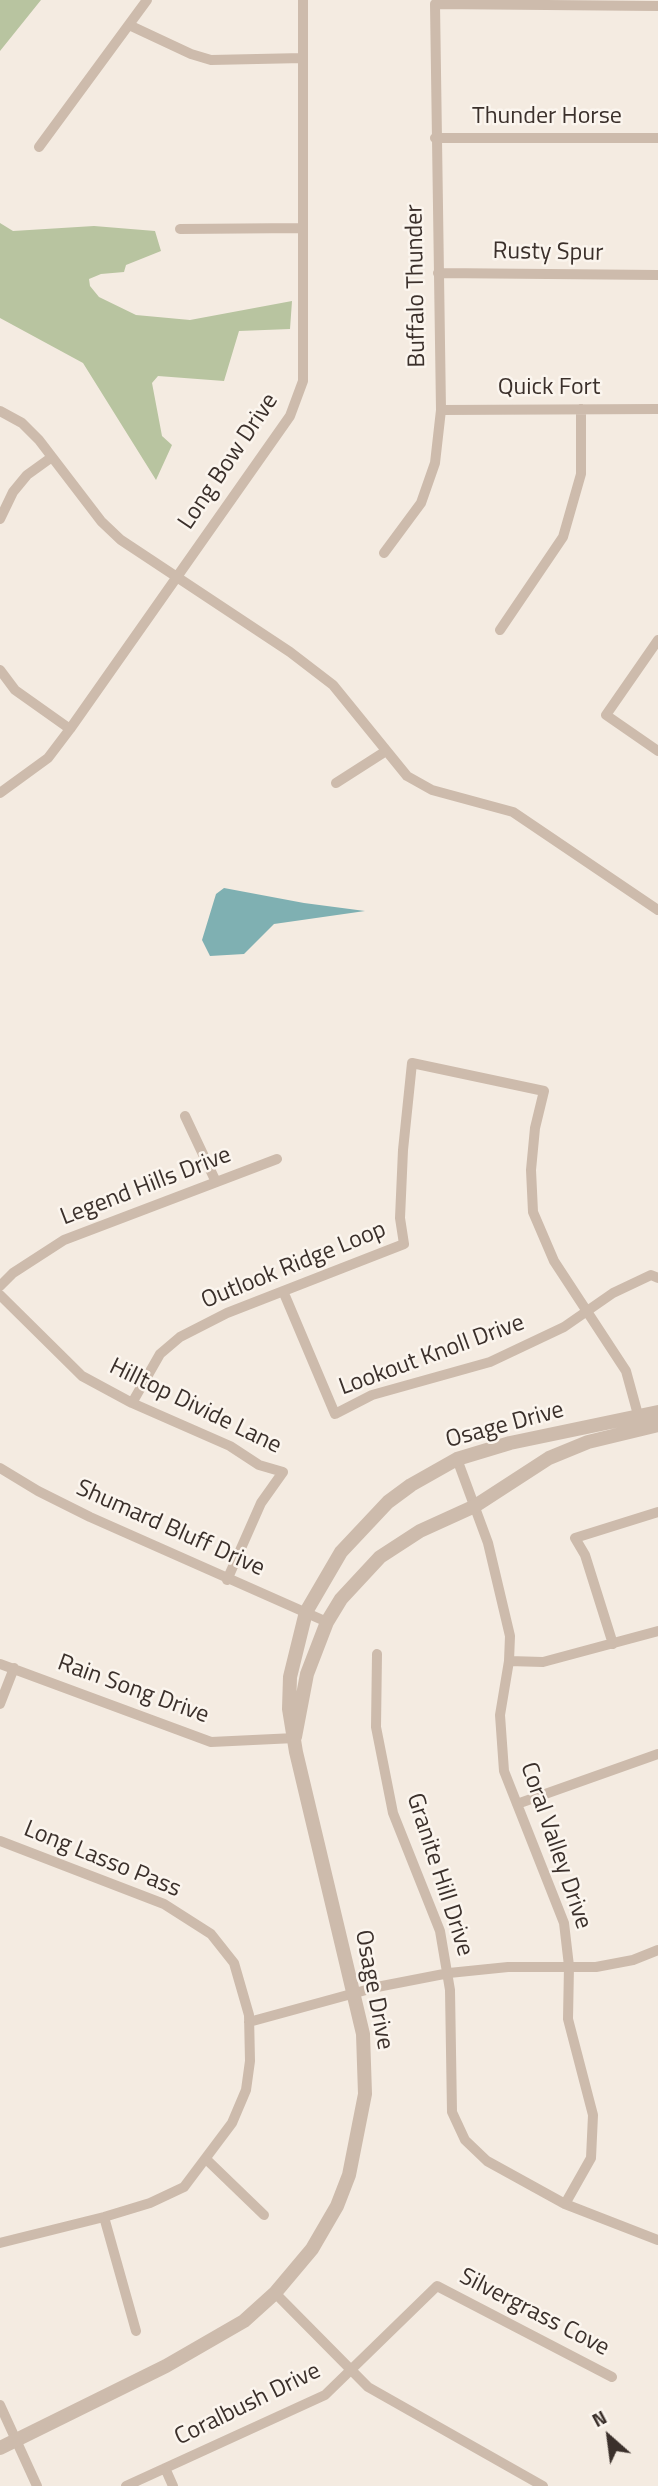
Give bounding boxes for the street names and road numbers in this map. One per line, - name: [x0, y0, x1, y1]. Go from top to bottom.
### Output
- street label: Thunder Horse: [472, 103, 622, 131]
- street label: Buffalo Thunder: [401, 204, 433, 368]
- street label: Rusty Spur: [492, 238, 604, 268]
- street label: Quick Fort: [498, 374, 600, 402]
- street label: Long Bow Drive: [173, 388, 285, 536]
- street label: Legend Hills Drive: [57, 1141, 235, 1233]
- street label: Outlook Ridge Loop: [198, 1216, 390, 1316]
- street label: Lookout Knoll Drive: [335, 1309, 529, 1403]
- street label: Hilltop Divide Lane: [104, 1353, 286, 1461]
- street label: Osage Drive: [443, 1396, 567, 1456]
- street label: Shumard Bluff Drive: [71, 1474, 269, 1584]
- street label: Rain Song Drive: [53, 1649, 213, 1731]
- street label: Coral Valley Drive: [513, 1759, 597, 1933]
- street label: Granite Hill Drive: [399, 1790, 479, 1960]
- street label: Long Lasso Pass: [19, 1815, 185, 1905]
- street label: Osage Drive: [347, 1928, 399, 2052]
- street label: Silvergrass Cove: [454, 2263, 614, 2363]
- street label: Coralbush Drive: [170, 2357, 326, 2453]

